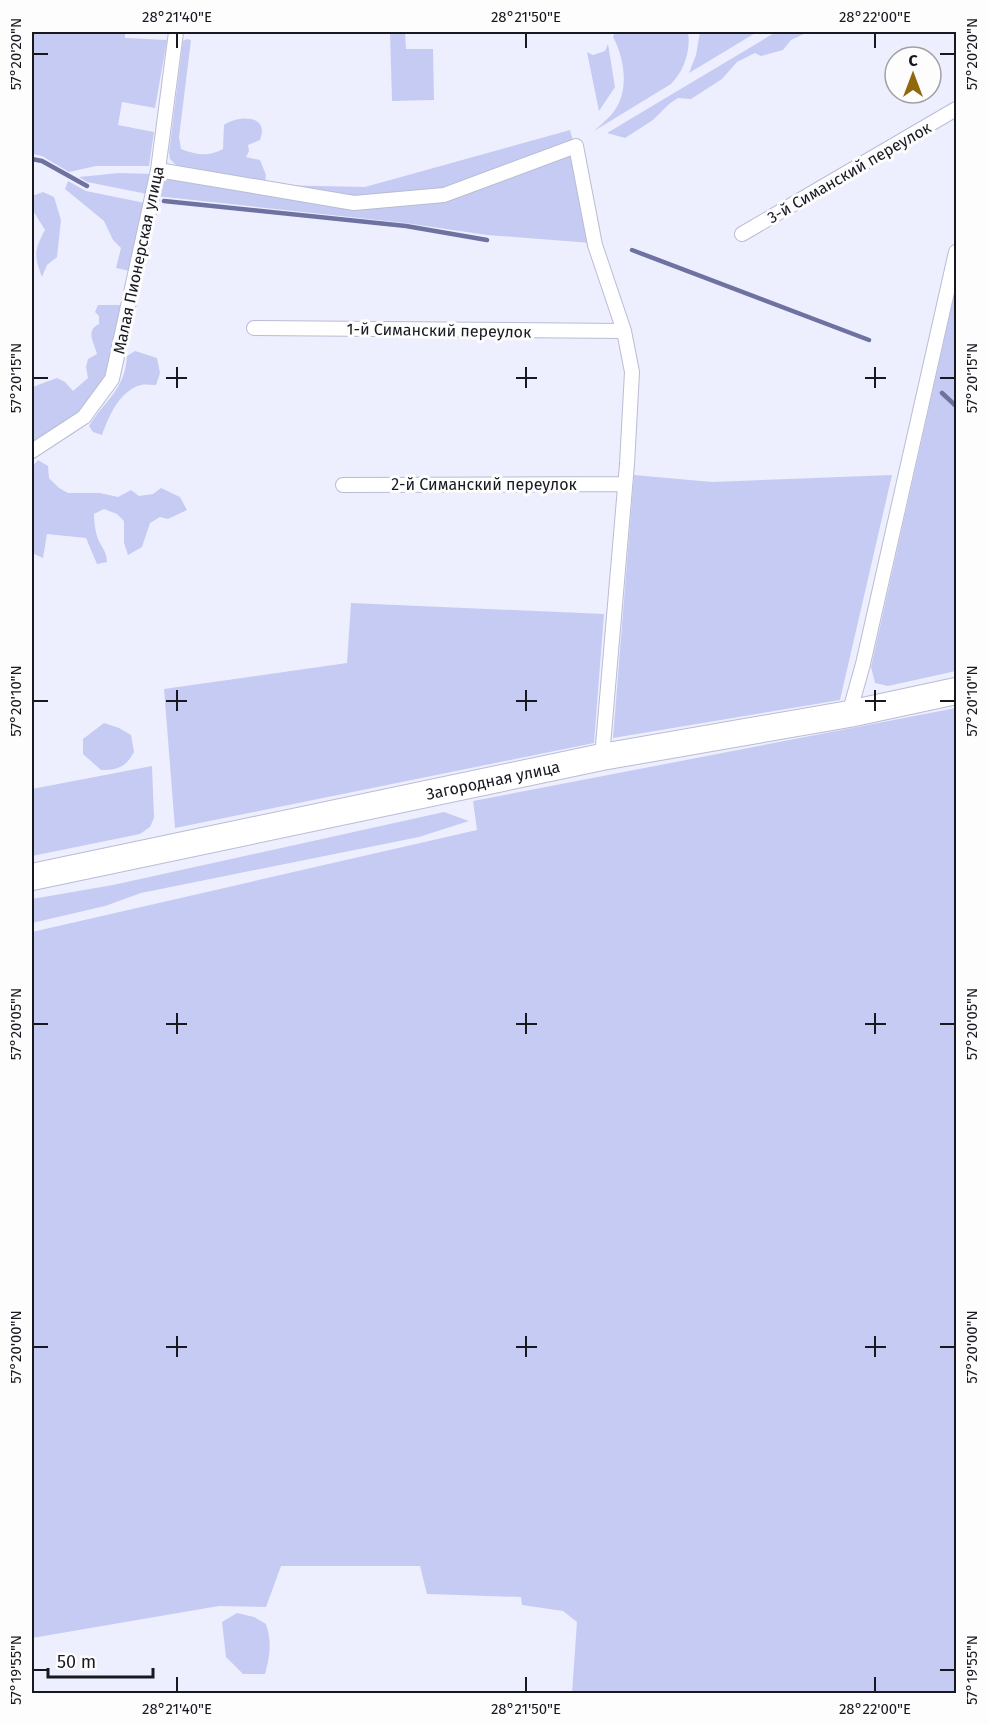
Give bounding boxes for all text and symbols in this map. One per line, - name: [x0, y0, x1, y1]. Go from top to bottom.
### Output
- text: 28°21'40"E: [142, 8, 212, 26]
- text: 28°21'50"E: [491, 8, 561, 26]
- text: 28°22'00"E: [839, 8, 911, 26]
- text: 57°20'20"N: [7, 18, 25, 90]
- text: 57°20'20"N: [963, 18, 981, 90]
- north arrow: [883, 45, 943, 105]
- text: С: [908, 51, 918, 70]
- street label: 3-й Симанский переулок: [764, 117, 935, 227]
- street label: Малая Пионерская улица: [109, 164, 168, 356]
- street label: 1-й Симанский переулок: [346, 319, 532, 342]
- text: 57°20'15"N: [7, 343, 25, 413]
- text: 57°20'15"N: [963, 343, 981, 413]
- street label: 2-й Симанский переулок: [391, 475, 578, 494]
- text: 57°20'10"N: [7, 665, 25, 737]
- text: 57°20'10"N: [963, 665, 981, 737]
- street label: Загородная улица: [424, 757, 562, 804]
- text: 57°20'05"N: [7, 988, 25, 1060]
- text: 57°20'05"N: [963, 988, 981, 1060]
- text: 57°20'00"N: [7, 1310, 25, 1384]
- text: 57°20'00"N: [963, 1310, 981, 1384]
- text: 57°19'55"N: [7, 1635, 25, 1705]
- text: 57°19'55"N: [963, 1635, 981, 1705]
- scale bar: [48, 1641, 153, 1679]
- text: 50 m: [57, 1651, 96, 1673]
- text: 28°21'40"E: [142, 1700, 212, 1718]
- text: 28°21'50"E: [491, 1700, 561, 1718]
- text: 28°22'00"E: [839, 1700, 911, 1718]

